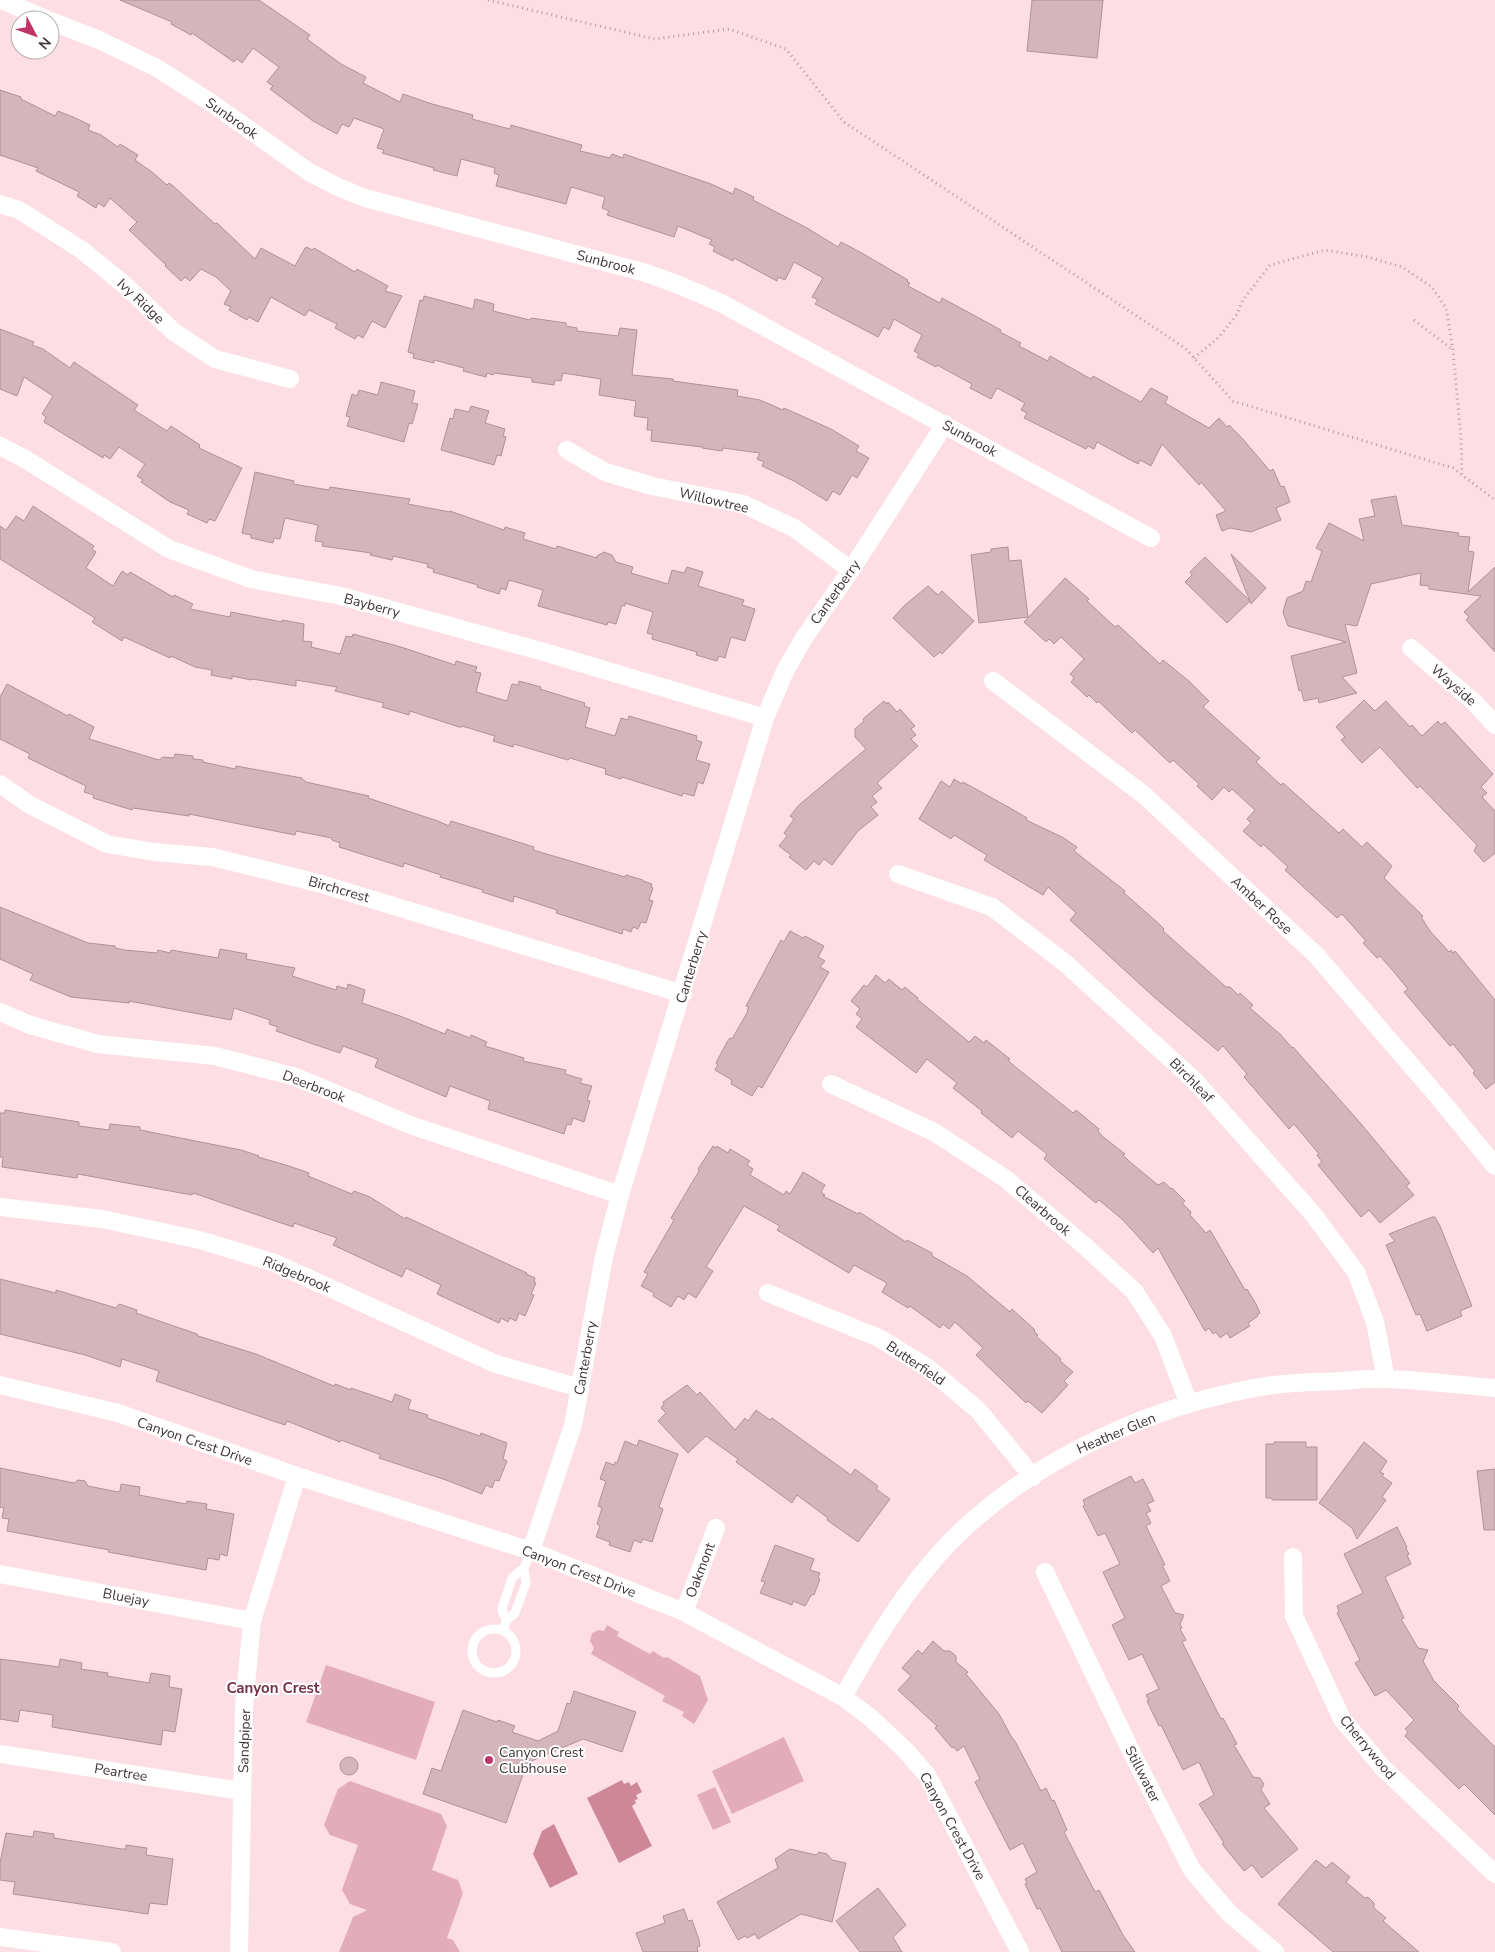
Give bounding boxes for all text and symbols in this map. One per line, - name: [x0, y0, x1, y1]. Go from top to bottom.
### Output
- north arrow: [10, 10, 60, 60]
- text: N: [34, 33, 55, 53]
- street label: Sunbrook: [202, 93, 263, 144]
- street label: Sunbrook: [574, 246, 638, 280]
- street label: Ivy Ridge: [113, 275, 168, 328]
- street label: Sunbrook: [939, 416, 1002, 462]
- street label: Willowtree: [677, 483, 751, 518]
- street label: Canterberry: [806, 555, 865, 628]
- street label: Bayberry: [342, 589, 403, 622]
- street label: Wayside: [1427, 660, 1481, 710]
- street label: Birchcrest: [306, 872, 372, 907]
- street label: Amber Rose: [1227, 872, 1297, 939]
- street label: Canterberry: [671, 928, 712, 1006]
- street label: Birchleaf: [1165, 1054, 1218, 1107]
- street label: Deerbrook: [280, 1066, 349, 1108]
- street label: Clearbrook: [1010, 1181, 1076, 1241]
- street label: Ridgebrook: [260, 1252, 335, 1298]
- street label: Canterberry: [570, 1319, 602, 1397]
- street label: Butterfield: [883, 1337, 949, 1390]
- street label: Heather Glen: [1074, 1408, 1159, 1459]
- street label: Canyon Crest Drive: [134, 1413, 255, 1470]
- street label: Oakmont: [681, 1540, 720, 1601]
- street label: Canyon Crest Drive: [519, 1541, 639, 1602]
- street label: Bluejay: [101, 1584, 151, 1611]
- district label: Canyon Crest: [226, 1678, 320, 1698]
- street label: Sandpiper: [234, 1709, 255, 1773]
- street label: Cherrywood: [1335, 1711, 1400, 1783]
- place label: Canyon Crest Clubhouse: [499, 1743, 583, 1778]
- street label: Stillwater: [1120, 1743, 1165, 1806]
- marker: Canyon Crest Clubhouse: [483, 1754, 495, 1766]
- street label: Peartree: [93, 1759, 149, 1786]
- street label: Canyon Crest Drive: [915, 1769, 990, 1884]

